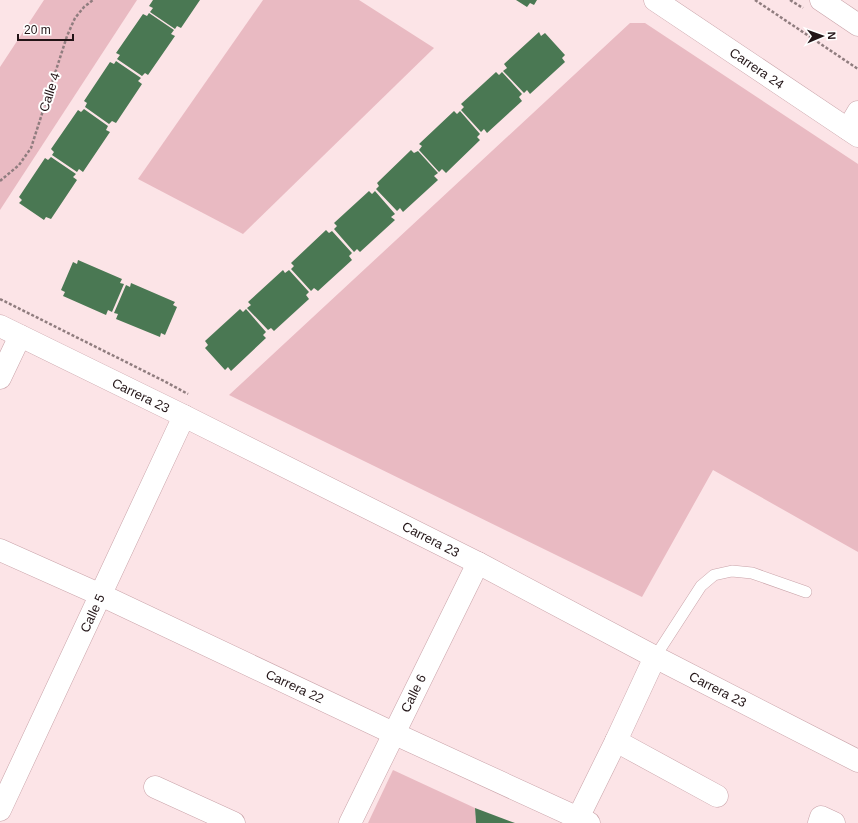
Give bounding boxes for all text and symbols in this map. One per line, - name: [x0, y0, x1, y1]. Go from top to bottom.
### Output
- scale bar: [18, 16, 73, 42]
- north arrow: [802, 16, 842, 56]
- text: 20 m: [24, 23, 51, 37]
- text: N: [826, 31, 838, 40]
- street label: Carrera 24: [727, 45, 787, 92]
- street label: Calle 4: [36, 71, 63, 114]
- street label: Carrera 23: [110, 375, 172, 416]
- street label: Carrera 23: [400, 519, 462, 560]
- street label: Calle 5: [77, 592, 108, 635]
- street label: Carrera 22: [263, 667, 326, 706]
- street label: Carrera 23: [687, 669, 749, 710]
- street label: Calle 6: [398, 672, 429, 715]

